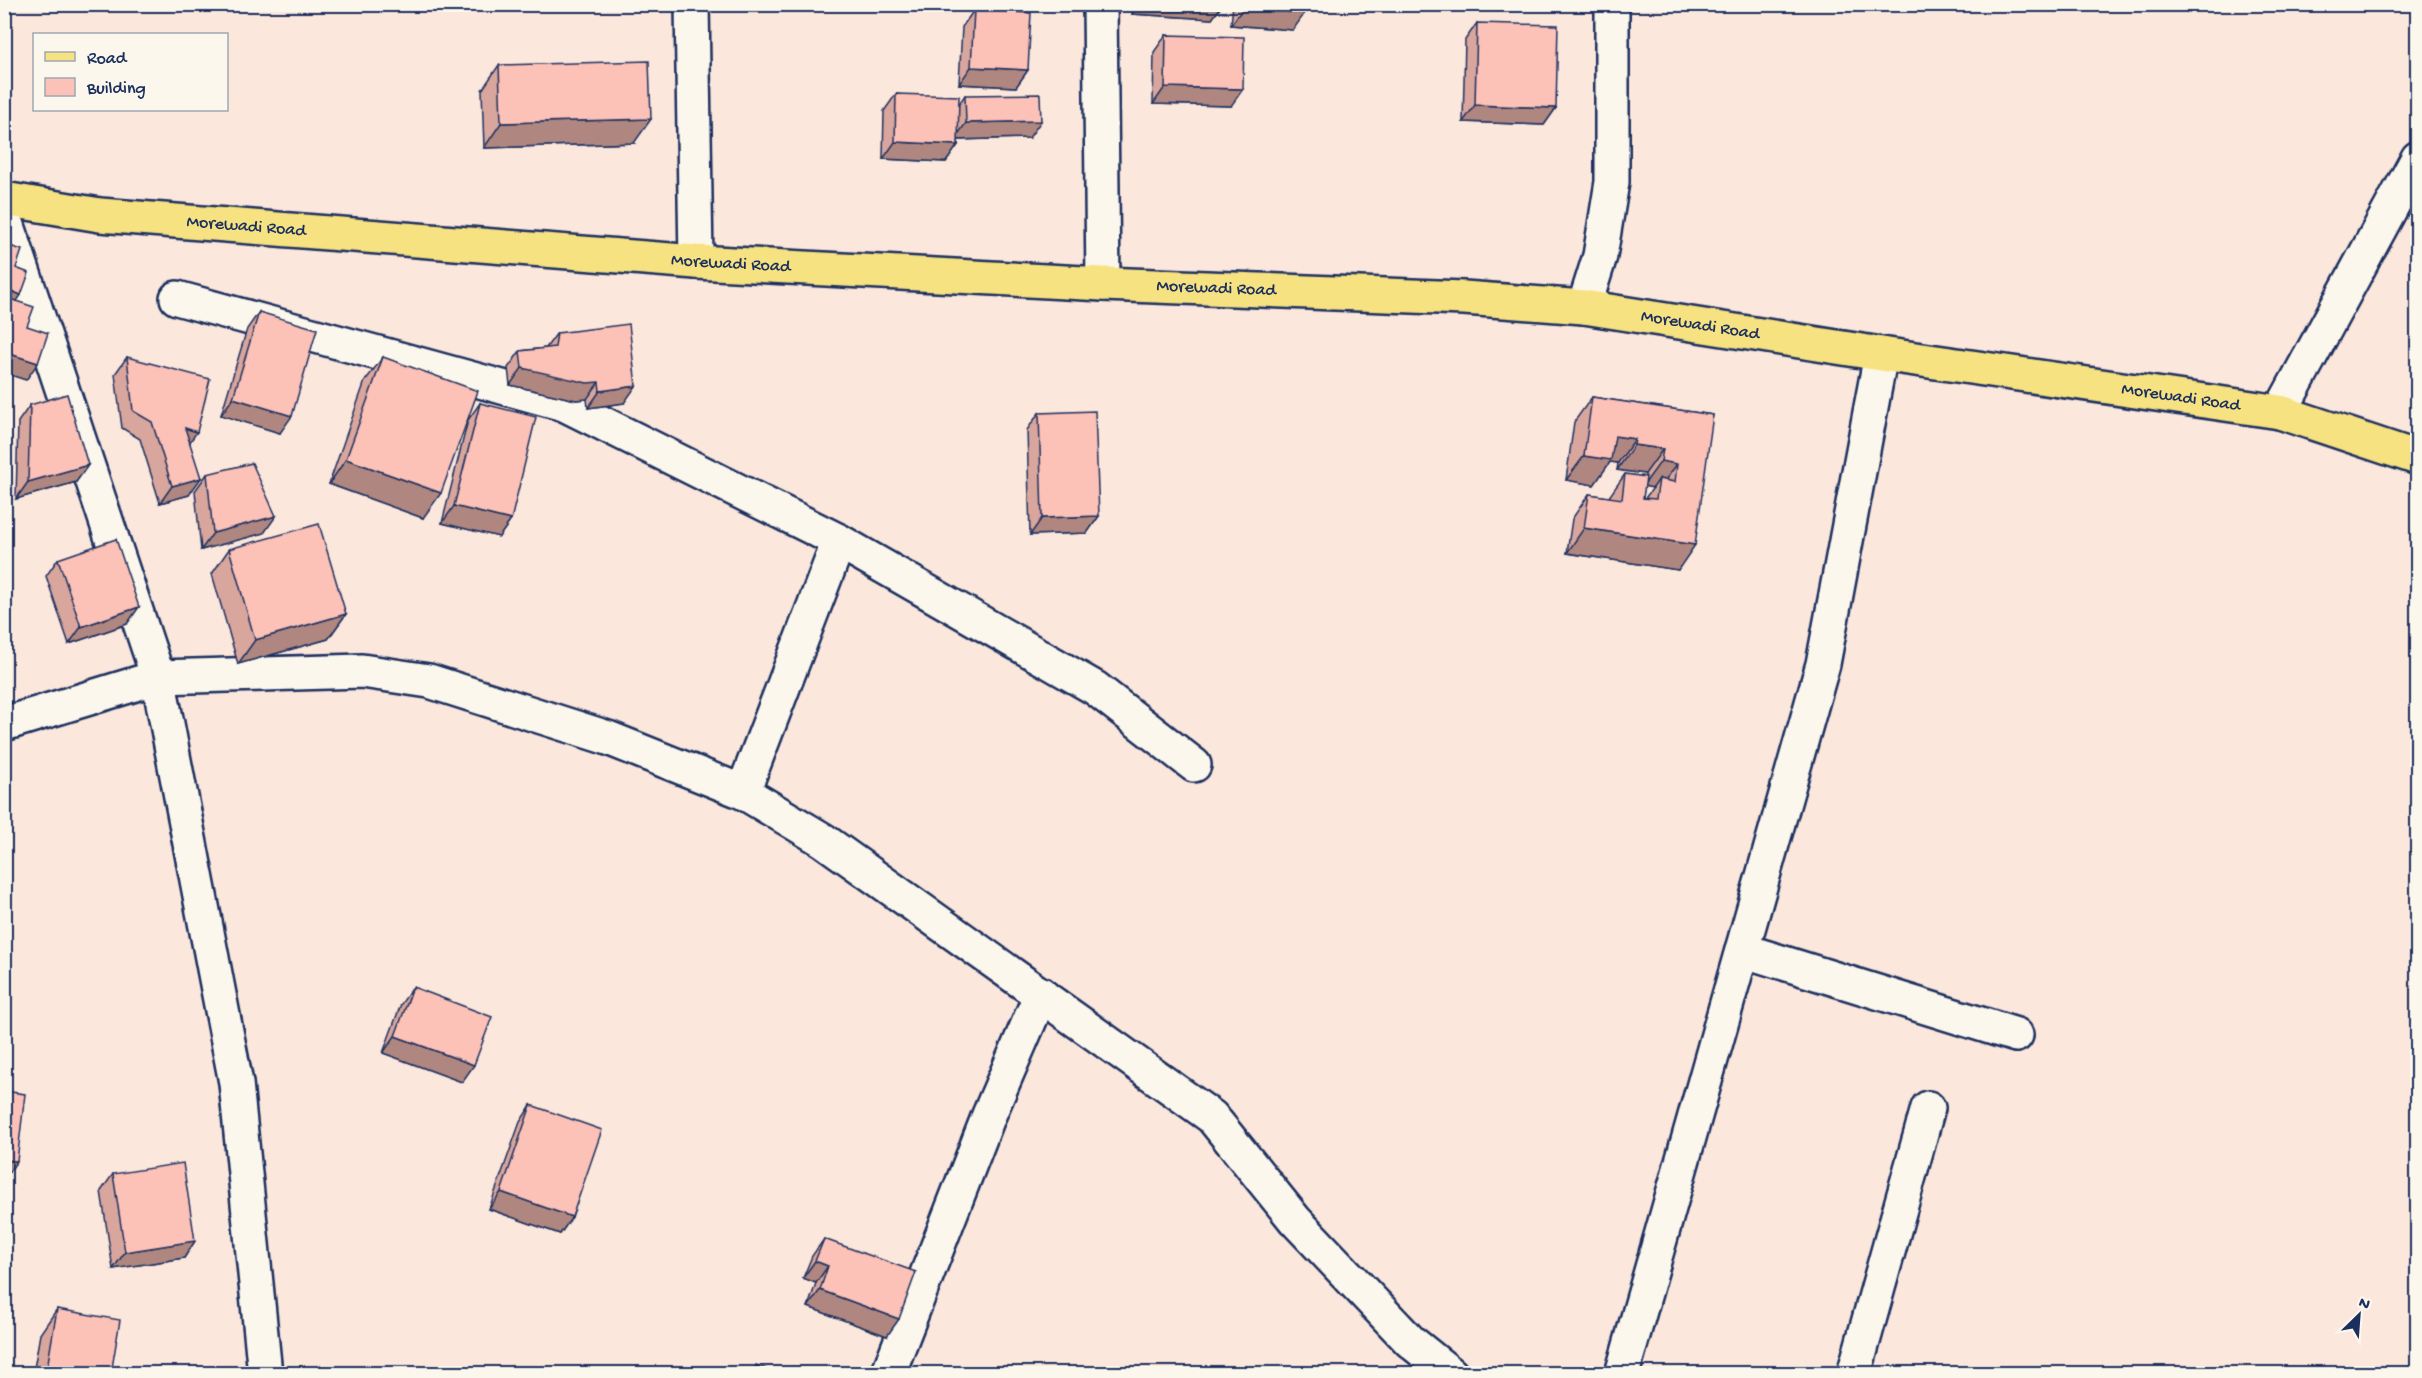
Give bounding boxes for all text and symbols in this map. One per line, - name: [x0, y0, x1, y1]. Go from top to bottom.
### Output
- legend: [33, 33, 228, 111]
- text: Road: [87, 49, 128, 70]
- text: Building: [86, 79, 146, 100]
- street label: Morewadi Road: [186, 211, 308, 242]
- street label: Morewadi Road: [670, 250, 792, 278]
- street label: Morewadi Road: [1156, 276, 1278, 301]
- street label: Morewadi Road: [1640, 306, 1762, 345]
- street label: Morewadi Road: [2120, 379, 2243, 417]
- north arrow: [2329, 1285, 2389, 1345]
- text: N: [2355, 1294, 2373, 1316]

